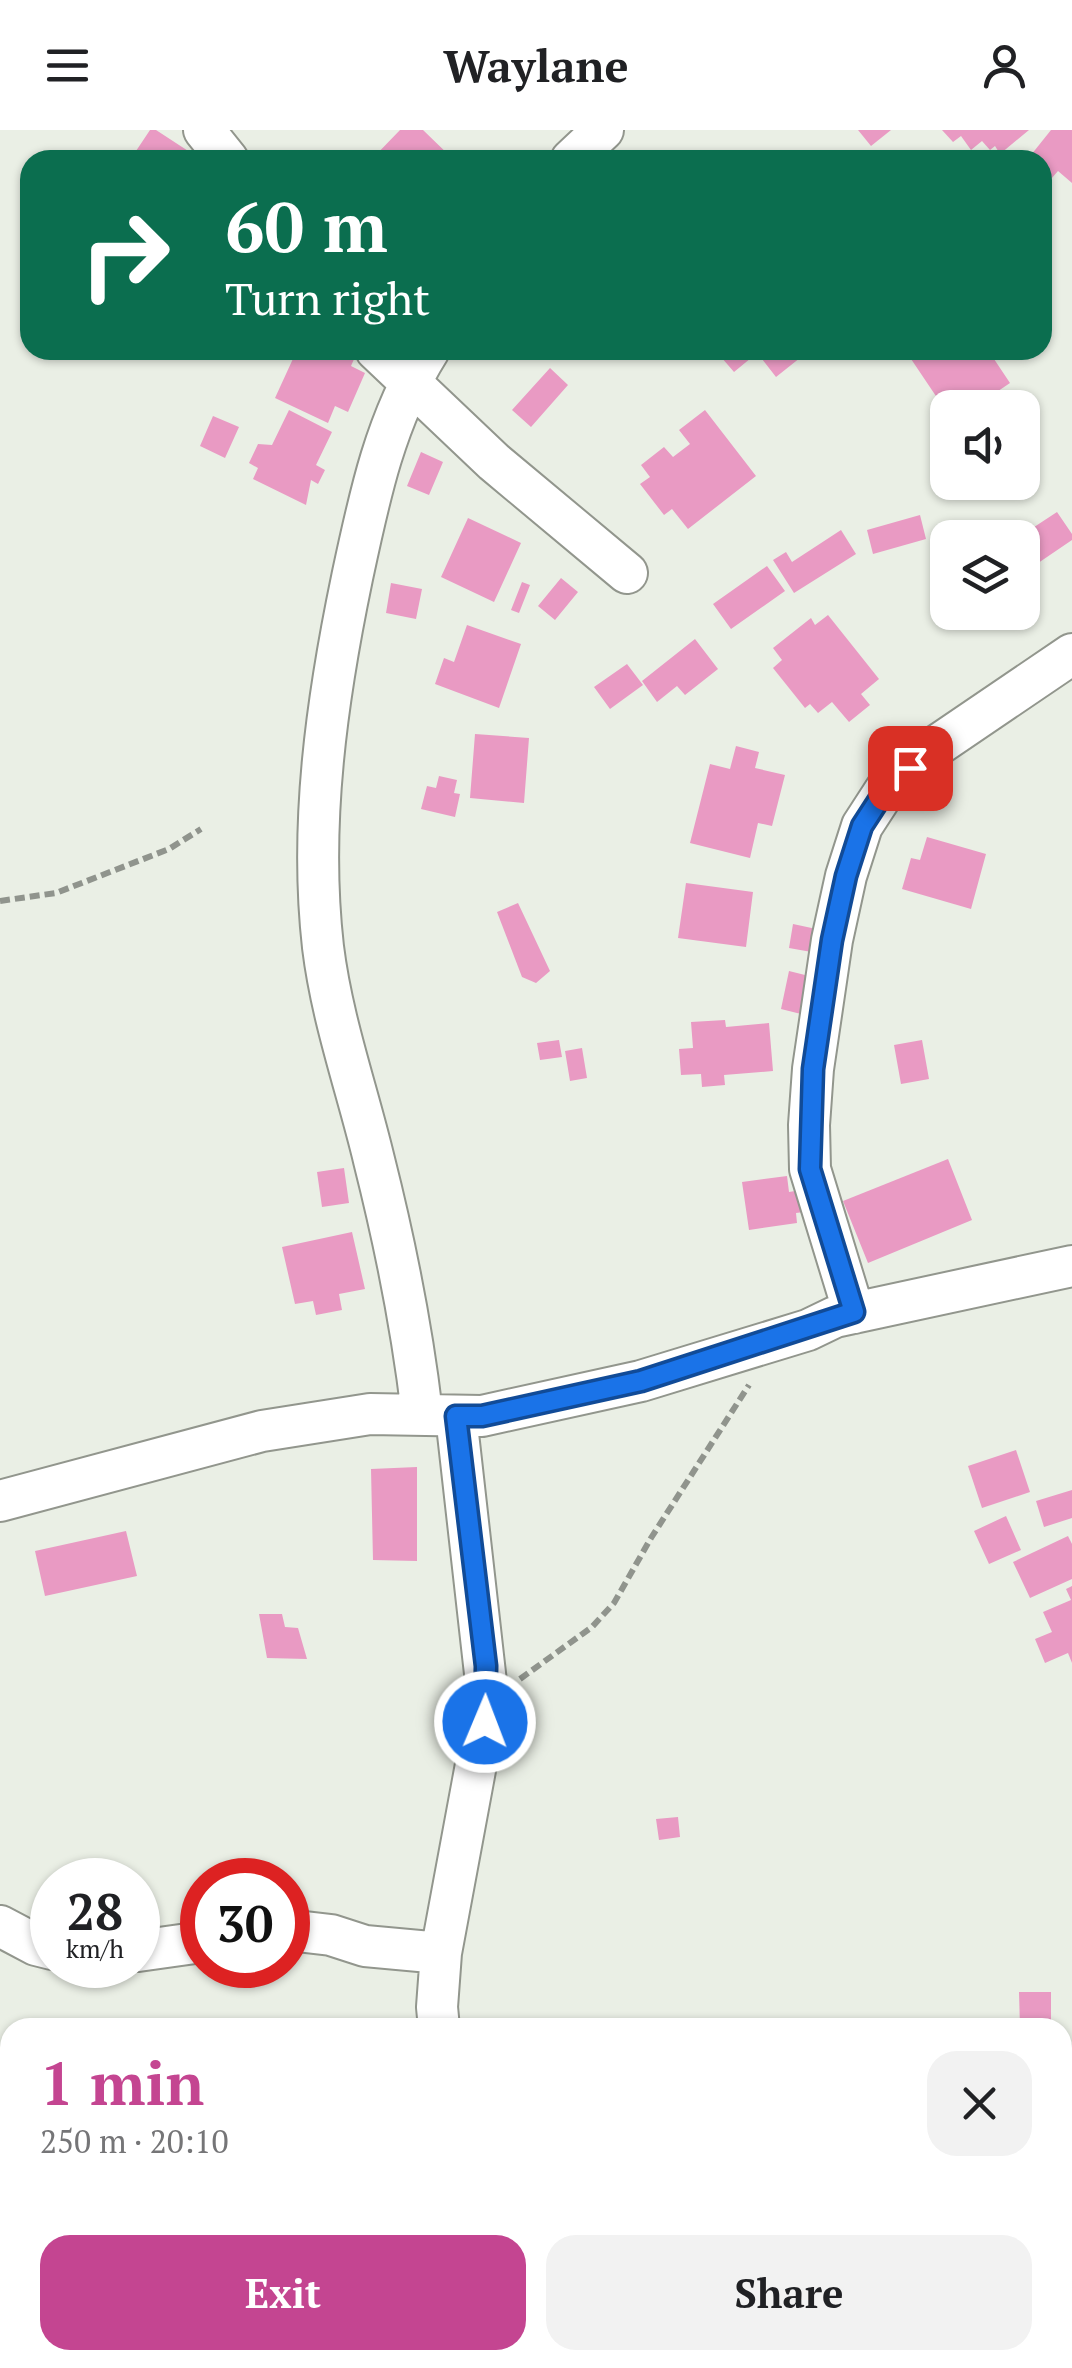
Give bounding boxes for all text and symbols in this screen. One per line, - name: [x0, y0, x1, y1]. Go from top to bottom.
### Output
- text: Waylane: [443, 35, 629, 95]
- icon: menu: [40, 38, 95, 93]
- icon: person: [977, 38, 1032, 93]
- text: 60 m: [225, 179, 388, 272]
- icon: right: [60, 190, 190, 320]
- text: Turn right: [225, 268, 430, 328]
- map controls: [930, 390, 1040, 630]
- button: sound: [930, 390, 1040, 500]
- button: layers: [930, 520, 1040, 630]
- pin: [868, 726, 953, 811]
- icon: arrive: [883, 741, 938, 796]
- position arrow: [433, 1670, 537, 1774]
- speed limit sign: 30: [180, 1858, 310, 1988]
- text: 28: [67, 1878, 123, 1944]
- text: km/h: [66, 1932, 124, 1965]
- text: 1 min: [40, 2043, 204, 2122]
- button: close: [927, 2051, 1032, 2156]
- text: 250 m · 20:10: [40, 2120, 228, 2162]
- button: Exit: [40, 2235, 526, 2350]
- button: Share: [546, 2235, 1032, 2350]

